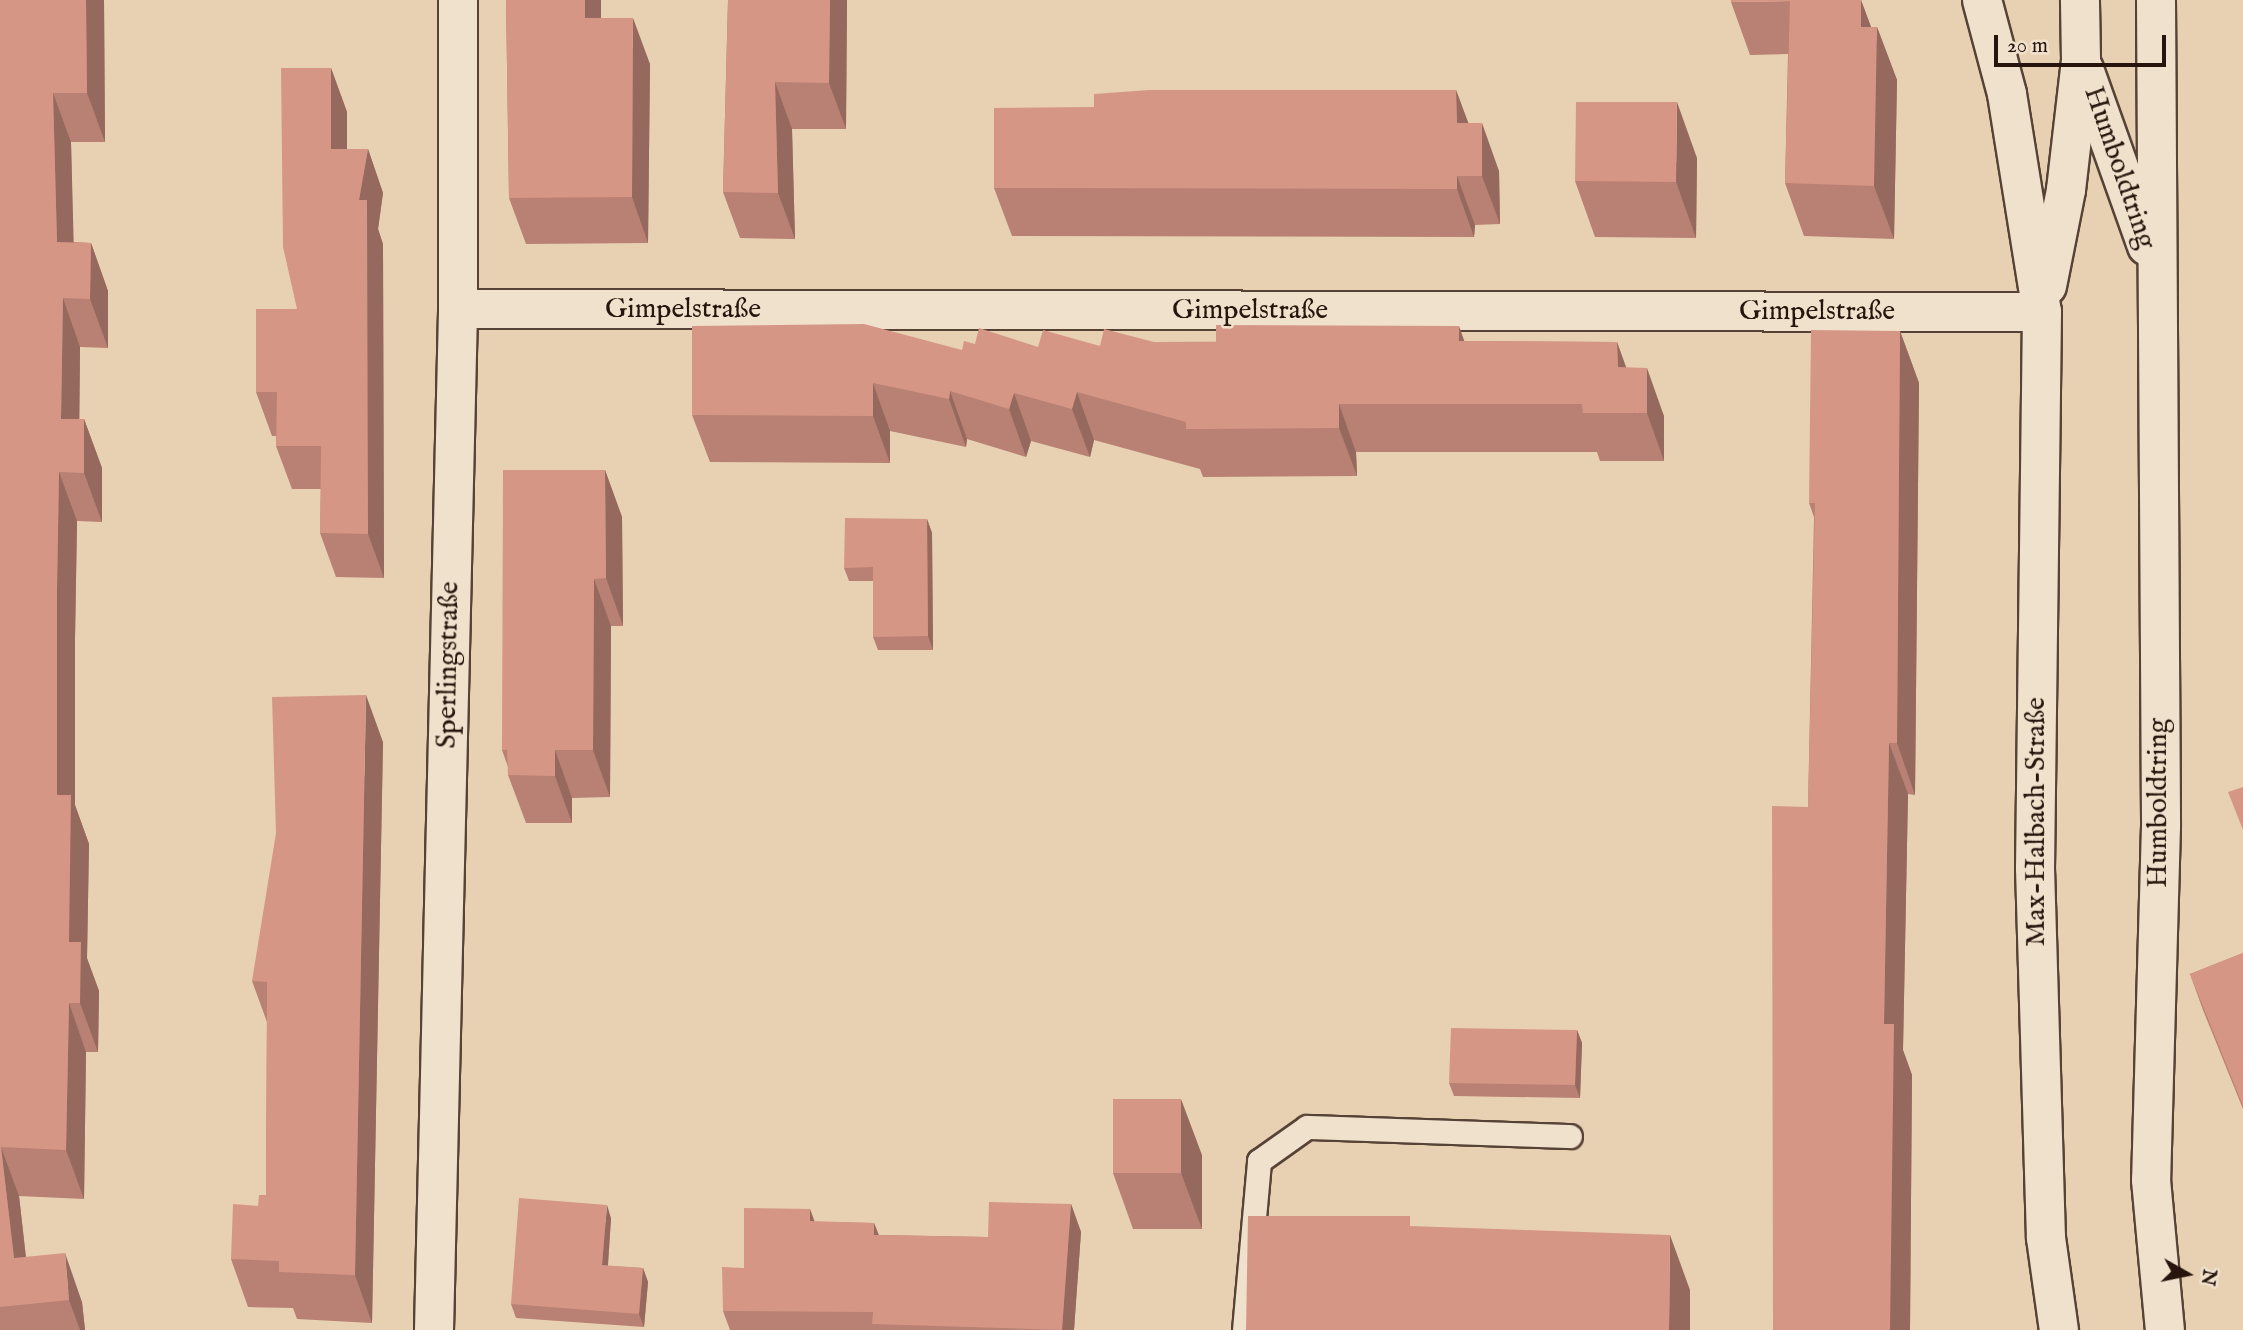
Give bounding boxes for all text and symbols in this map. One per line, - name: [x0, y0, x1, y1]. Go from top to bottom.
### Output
- scale bar: [1998, 21, 2170, 65]
- text: 20 m: [2007, 33, 2048, 60]
- street label: Humboldtring: [2075, 82, 2163, 254]
- street label: Gimpelstraße: [605, 293, 761, 327]
- street label: Gimpelstraße: [1172, 294, 1328, 328]
- street label: Gimpelstraße: [1739, 295, 1895, 329]
- street label: Sperlingstraße: [431, 581, 467, 749]
- street label: Max-Halbach-Straße: [2020, 697, 2054, 947]
- street label: Humboldtring: [2142, 718, 2176, 888]
- north arrow: [2152, 1239, 2222, 1309]
- text: N: [2195, 1267, 2221, 1287]

